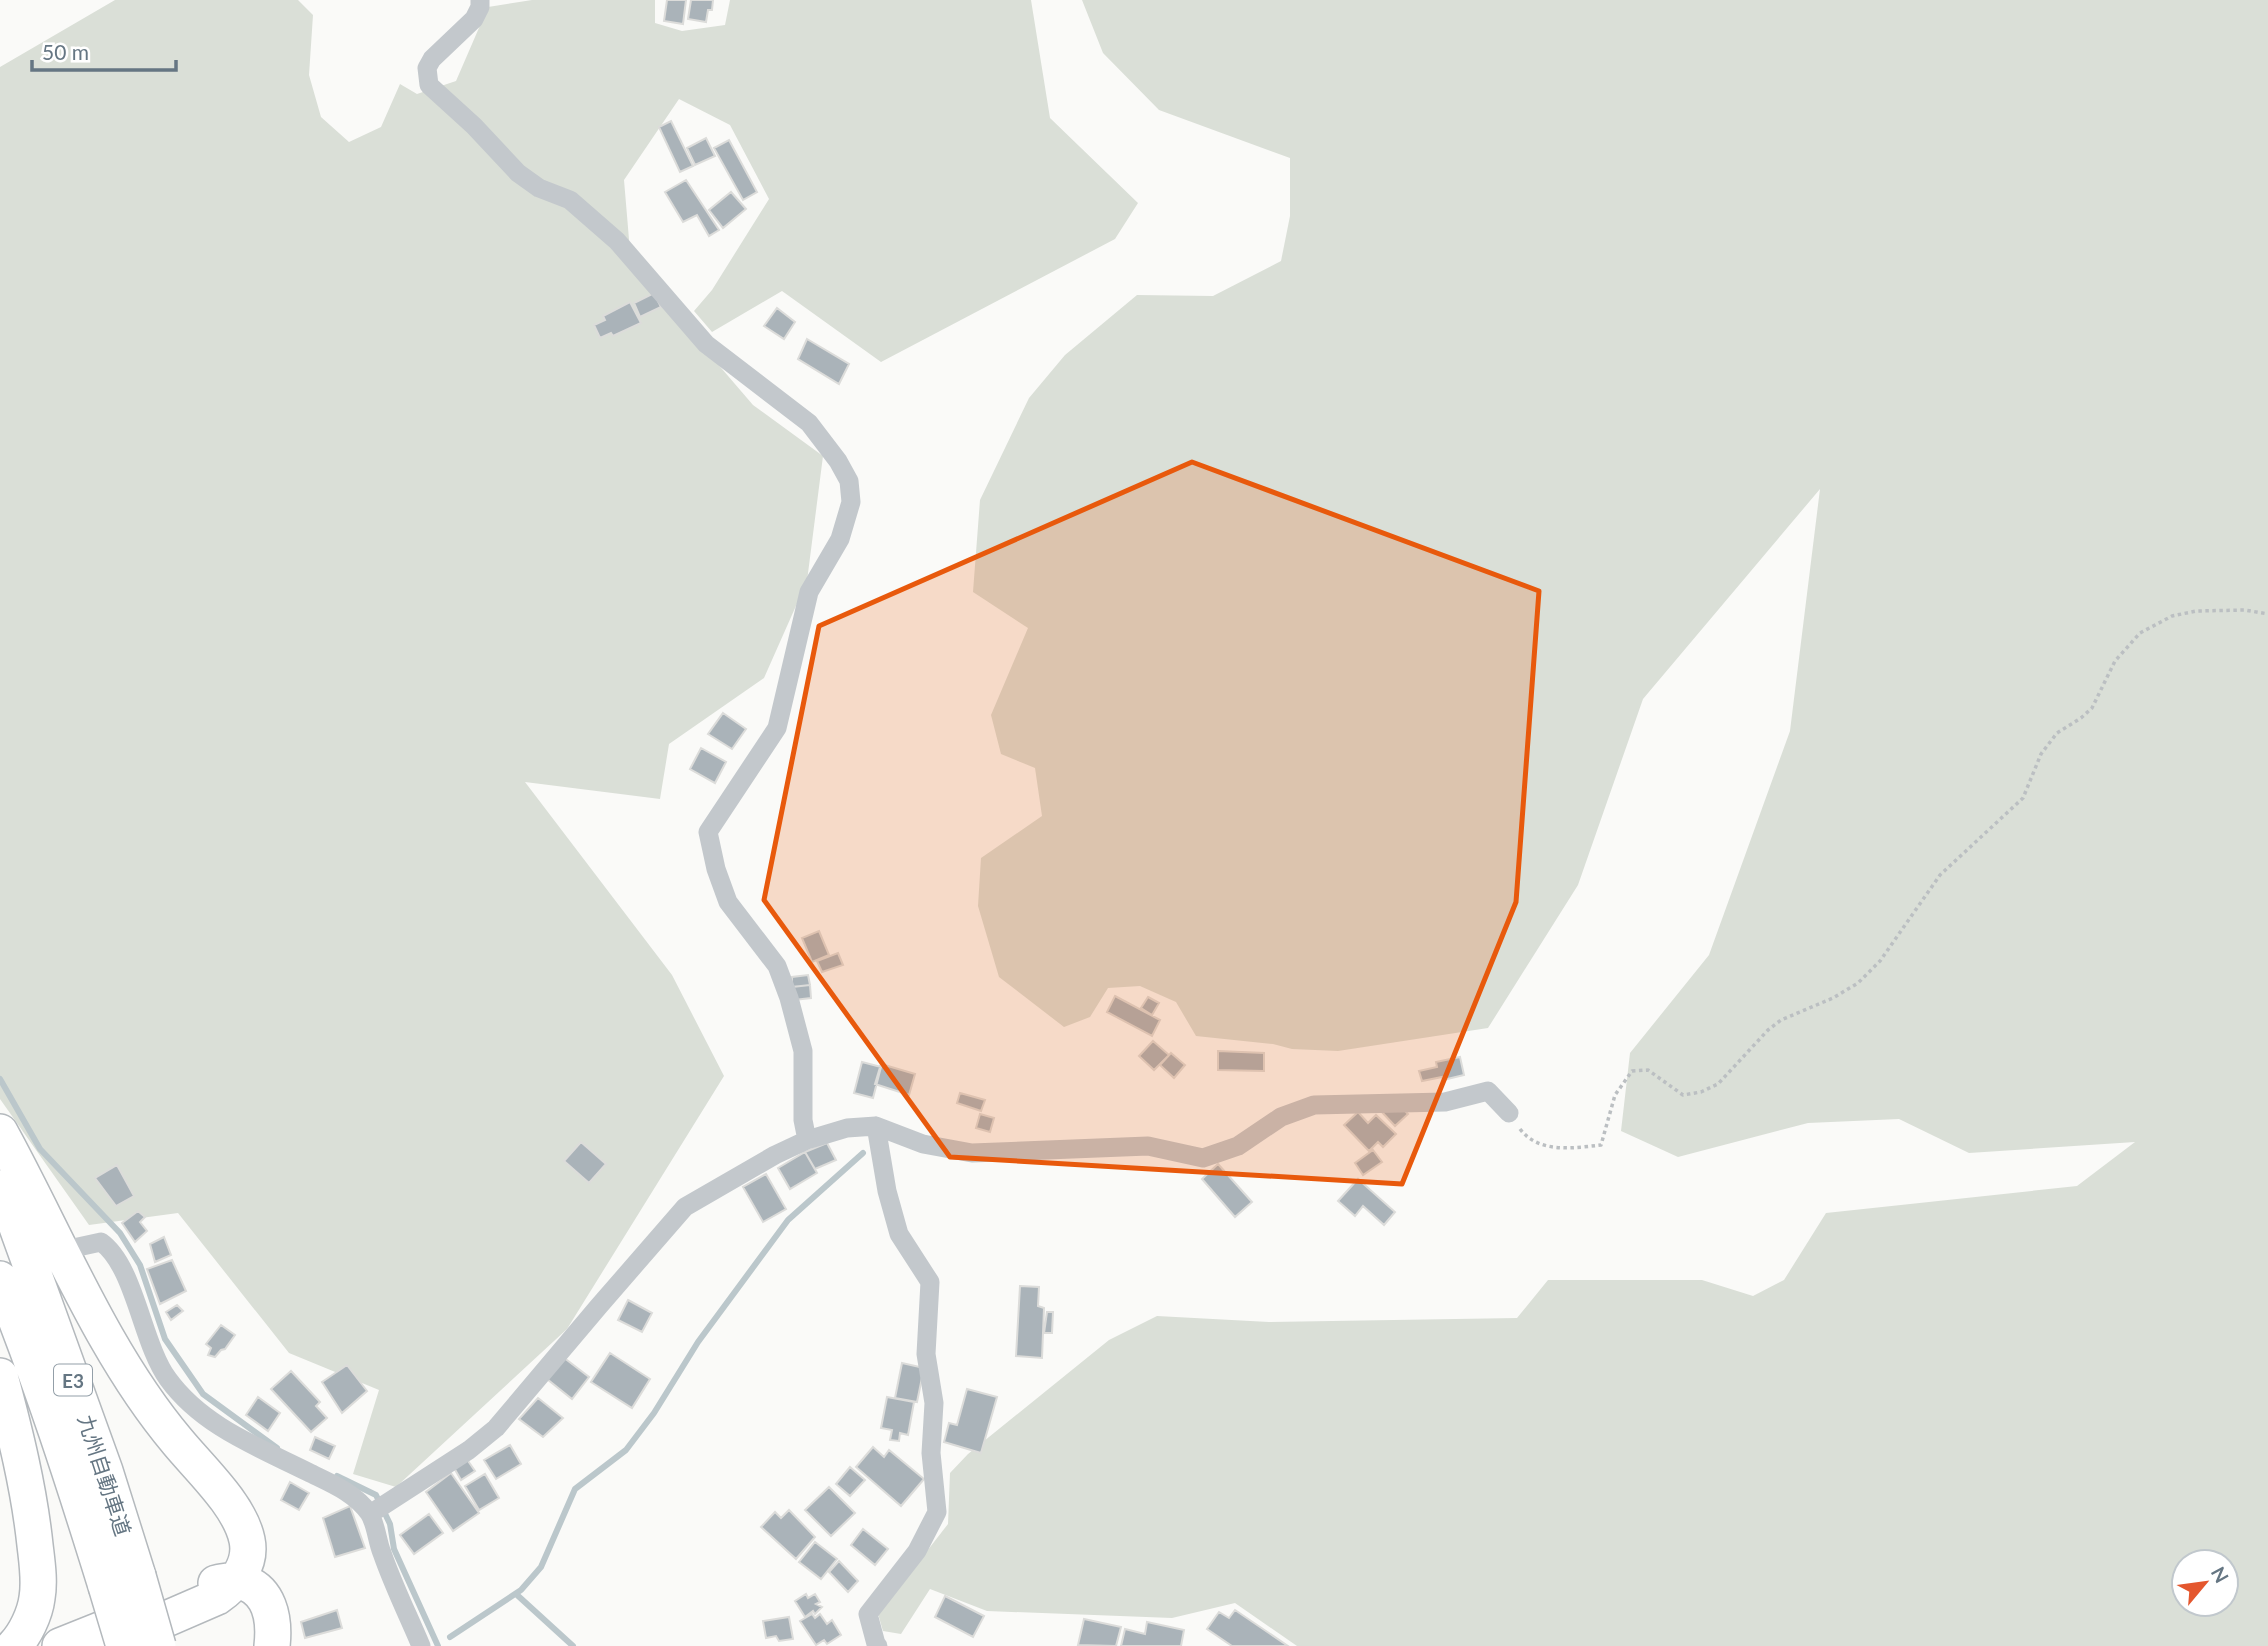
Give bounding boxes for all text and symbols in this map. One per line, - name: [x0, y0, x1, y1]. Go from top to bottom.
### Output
- scale bar: [32, 28, 175, 72]
- text: 50 m: [42, 39, 89, 64]
- road number: E3: [54, 1364, 92, 1396]
- street label: 九州自動車道: [74, 1411, 136, 1539]
- north arrow: [2170, 1548, 2240, 1618]
- text: N: [2207, 1563, 2234, 1586]

